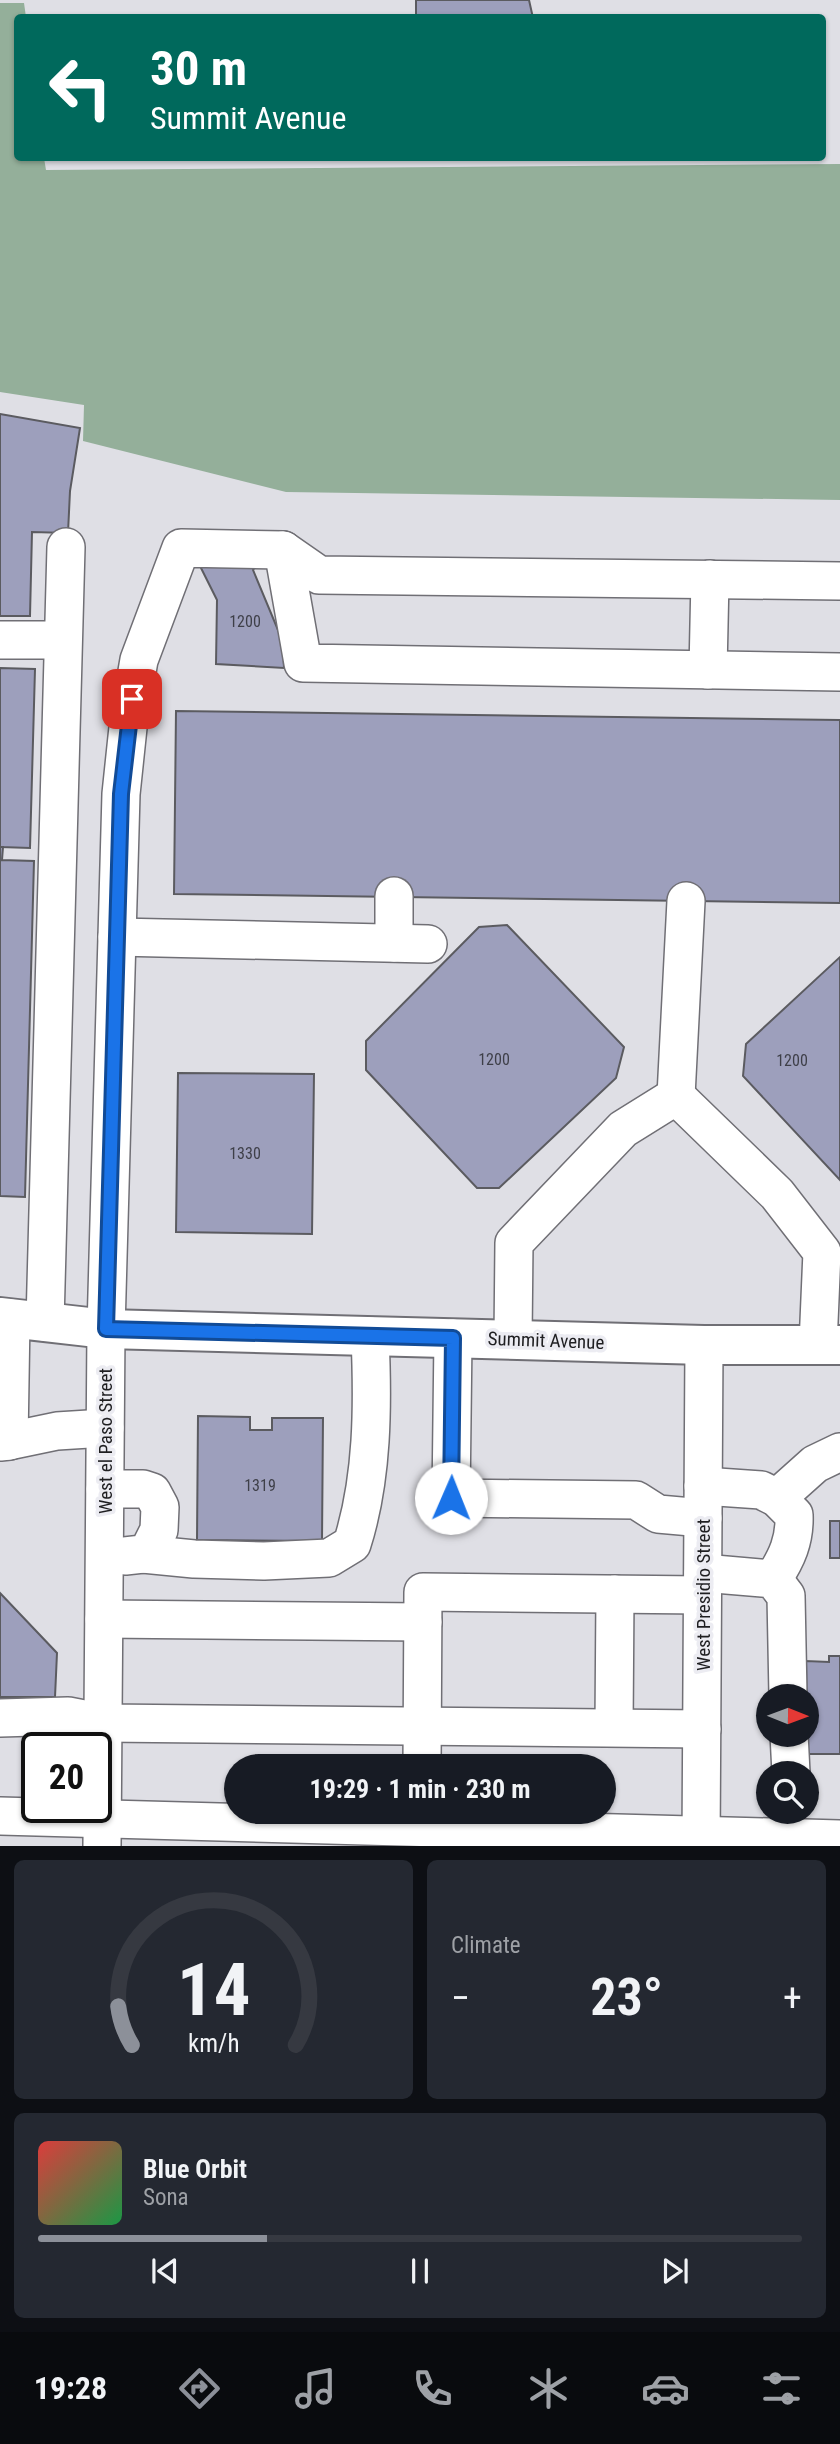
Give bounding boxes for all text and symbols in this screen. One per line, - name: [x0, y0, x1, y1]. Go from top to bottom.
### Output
- text: 30 m: [150, 40, 247, 97]
- icon: left: [35, 42, 126, 133]
- text: Summit Avenue: [150, 99, 347, 137]
- house number: 1200: [229, 612, 261, 631]
- pin: [102, 669, 162, 729]
- icon: arrive: [113, 680, 151, 718]
- house number: 1200: [478, 1050, 510, 1069]
- house number: 1200: [776, 1051, 808, 1070]
- house number: 1330: [229, 1144, 261, 1163]
- street label: Summit Avenue: [487, 1327, 605, 1354]
- street label: West el Paso Street: [94, 1368, 117, 1514]
- position arrow: [414, 1461, 488, 1535]
- house number: 1319: [244, 1476, 276, 1495]
- street label: West Presidio Street: [692, 1519, 715, 1671]
- north arrow: [756, 1684, 819, 1746]
- map controls: [756, 1684, 819, 1824]
- speed limit sign: 20: [21, 1732, 112, 1823]
- button: search: [756, 1761, 819, 1824]
- text: 19:29 · 1 min · 230 m: [310, 1774, 530, 1804]
- text: Climate: [451, 1932, 521, 1959]
- text: 14: [177, 1948, 250, 2034]
- text: 23°: [590, 1967, 663, 2028]
- text: −: [451, 1976, 470, 2020]
- text: +: [783, 1976, 802, 2020]
- text: km/h: [188, 2029, 239, 2058]
- text: Blue Orbit: [143, 2154, 247, 2184]
- text: Sona: [143, 2184, 189, 2211]
- icon: previous: [146, 2252, 184, 2290]
- icon: pause: [401, 2252, 439, 2290]
- icon: next: [656, 2252, 694, 2290]
- icon: directions: [175, 2364, 224, 2413]
- icon: music: [291, 2364, 340, 2413]
- icon: phone: [408, 2364, 457, 2413]
- icon: climate: [524, 2364, 573, 2413]
- icon: car: [641, 2364, 690, 2413]
- icon: filters: [757, 2364, 806, 2413]
- text: 19:28: [34, 2369, 107, 2407]

